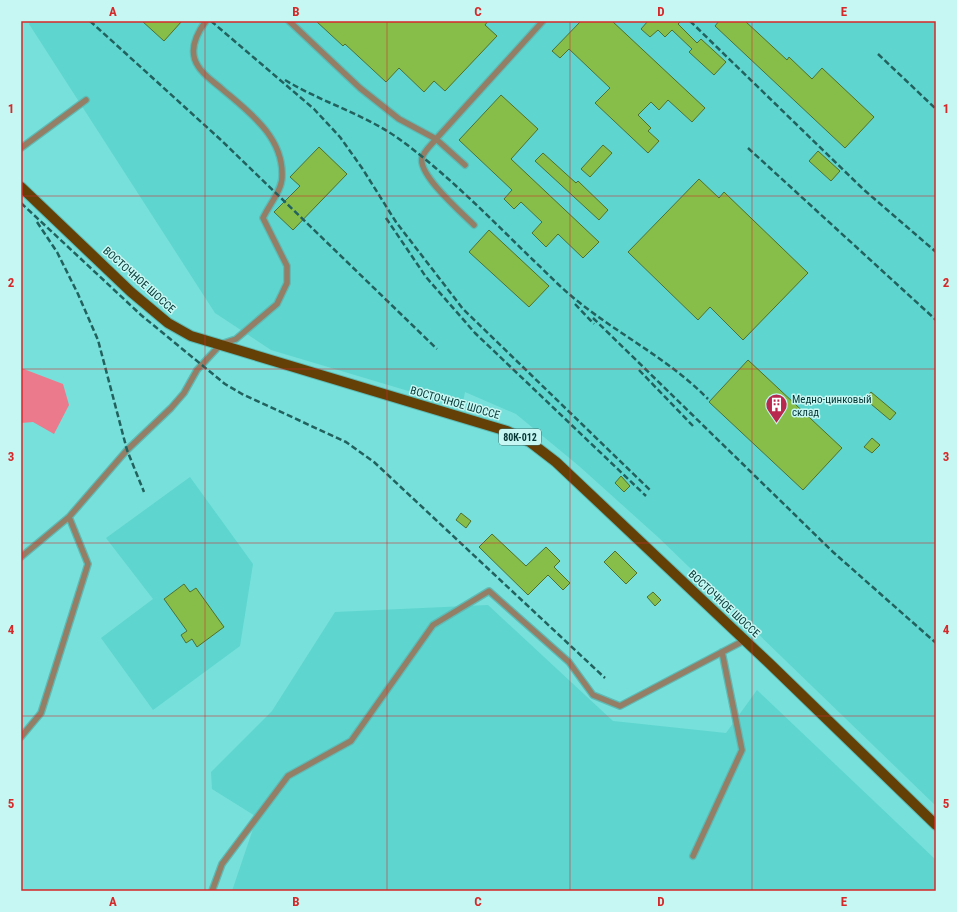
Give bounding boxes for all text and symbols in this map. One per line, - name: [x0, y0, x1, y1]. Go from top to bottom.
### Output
- text: A: [109, 4, 117, 19]
- text: B: [292, 4, 300, 19]
- text: C: [474, 4, 482, 19]
- text: D: [657, 4, 665, 19]
- text: E: [841, 4, 848, 19]
- text: 1: [8, 101, 14, 116]
- text: 1: [943, 101, 949, 116]
- street label: ВОСТОЧНОЕ ШОССЕ: [100, 244, 178, 316]
- text: 2: [8, 275, 15, 290]
- text: 2: [943, 275, 950, 290]
- street label: ВОСТОЧНОЕ ШОССЕ: [409, 384, 502, 422]
- building icon: Медно-цинковый склад: [763, 392, 789, 425]
- place label: Медно-цинковый склад: [792, 393, 872, 419]
- road number: 80К-012: [499, 429, 541, 445]
- text: 3: [8, 449, 14, 464]
- text: 3: [943, 449, 949, 464]
- street label: ВОСТОЧНОЕ ШОССЕ: [686, 568, 763, 641]
- text: 4: [8, 622, 15, 637]
- text: 4: [943, 622, 950, 637]
- text: 5: [8, 796, 15, 811]
- text: 5: [943, 796, 950, 811]
- text: A: [109, 894, 117, 909]
- text: B: [292, 894, 300, 909]
- text: C: [474, 894, 482, 909]
- text: D: [657, 894, 665, 909]
- text: E: [841, 894, 848, 909]

